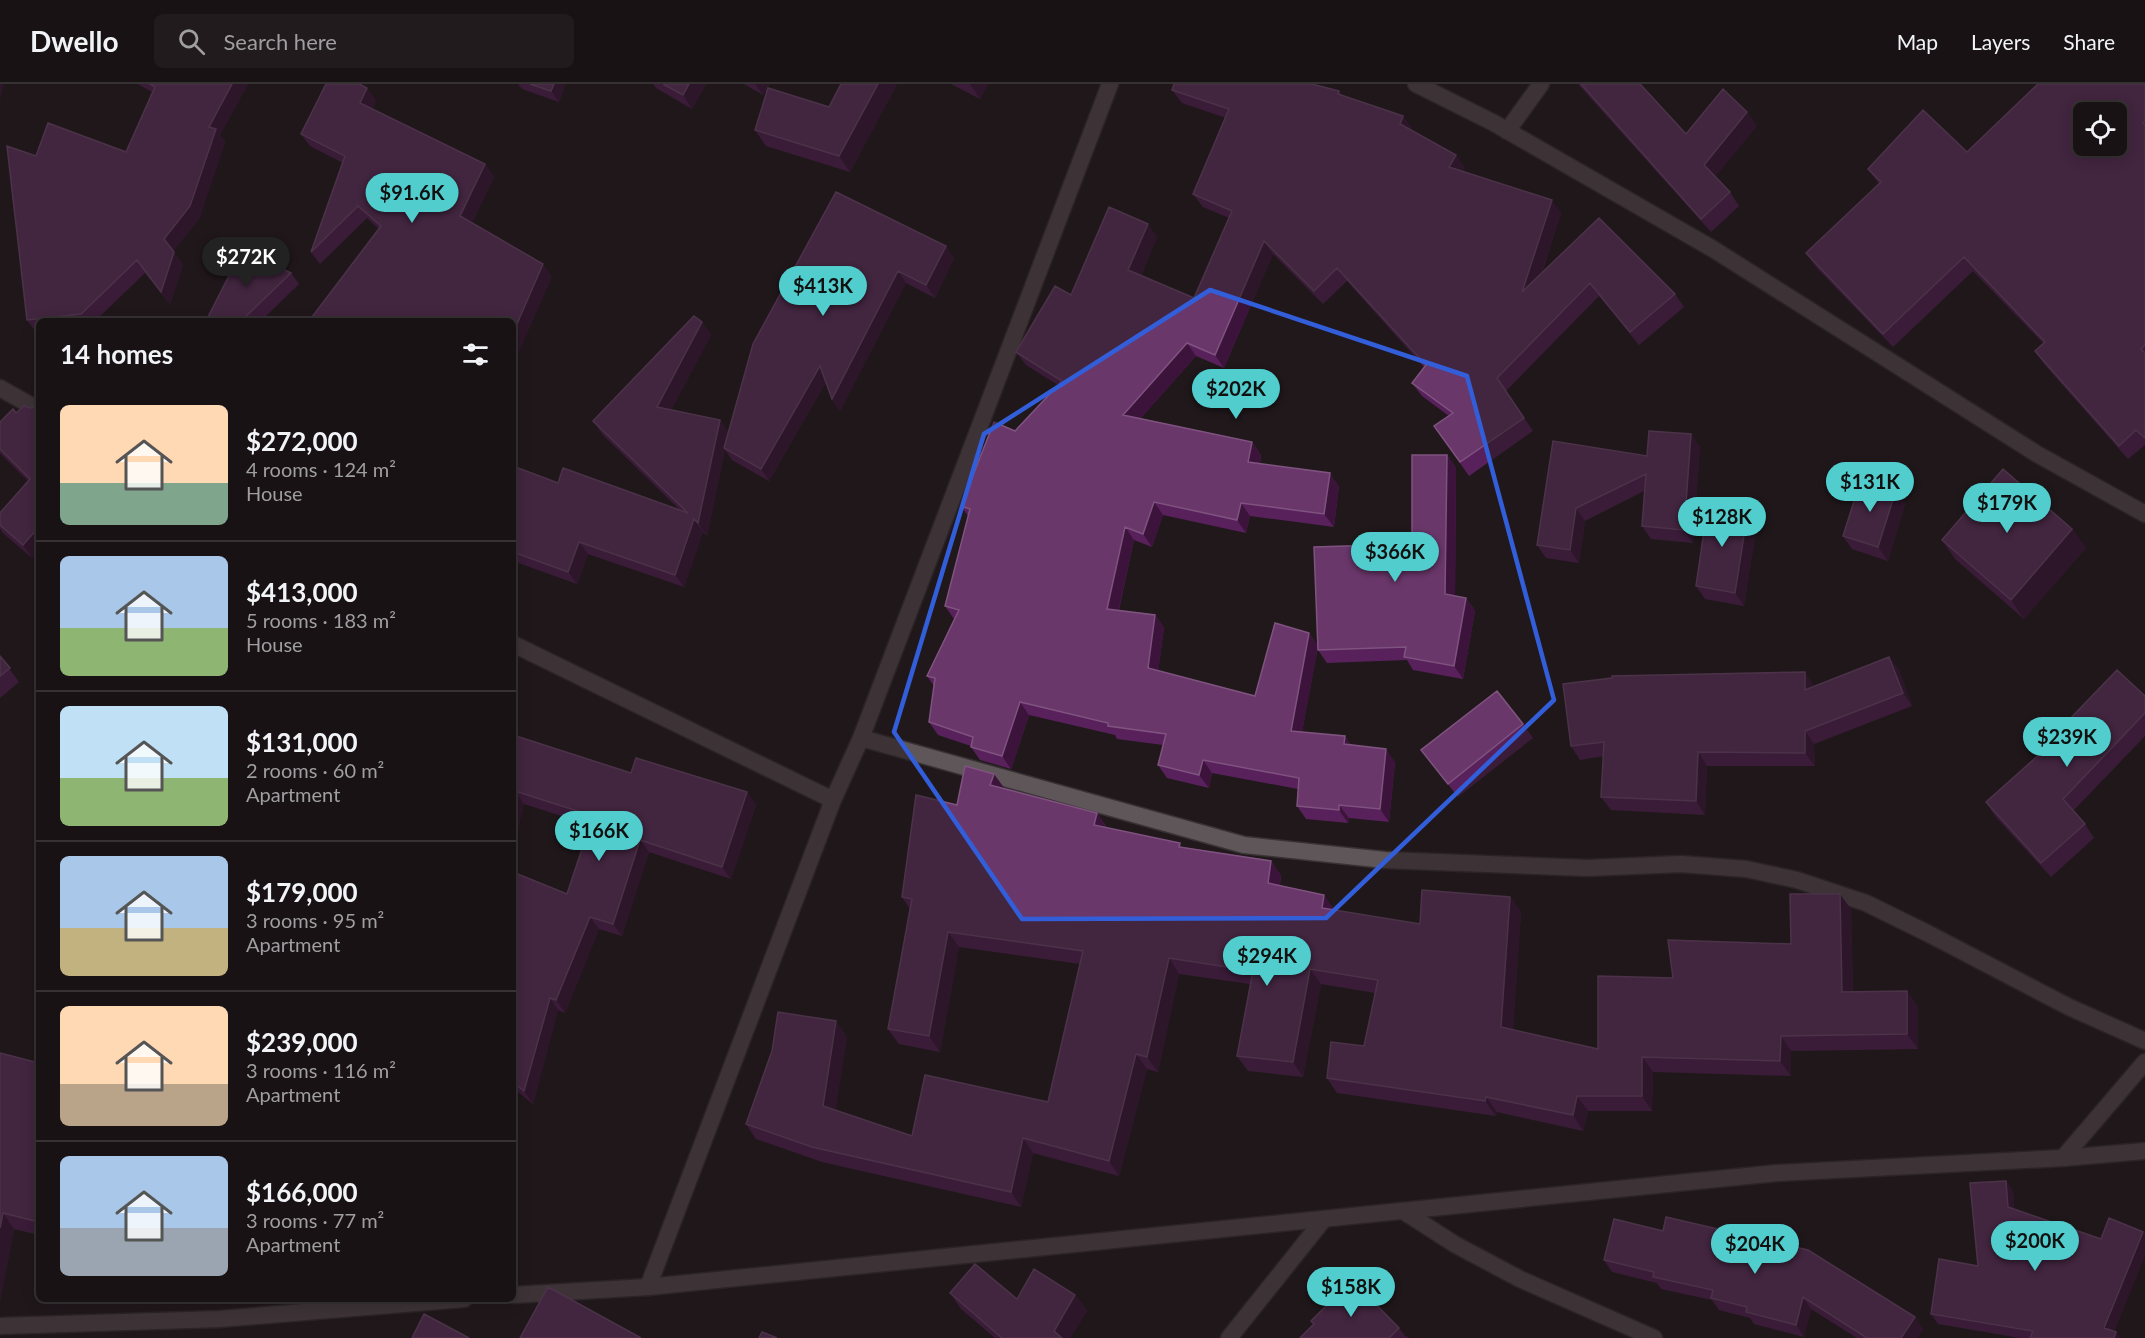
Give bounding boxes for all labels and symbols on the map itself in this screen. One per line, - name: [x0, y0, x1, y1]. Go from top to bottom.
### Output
- pin: $91.6K: [363, 173, 461, 224]
- pin: $272K: [204, 237, 288, 288]
- pin: $413K: [781, 266, 865, 317]
- pin: $202K: [1194, 369, 1278, 420]
- pin: $131K: [1828, 462, 1912, 513]
- pin: $179K: [1965, 483, 2049, 534]
- pin: $128K: [1680, 497, 1764, 548]
- pin: $366K: [1353, 532, 1437, 583]
- pin: $239K: [2025, 717, 2109, 768]
- pin: $166K: [557, 811, 641, 862]
- pin: $294K: [1225, 936, 1309, 987]
- pin: $200K: [1993, 1221, 2077, 1272]
- pin: $204K: [1713, 1224, 1797, 1275]
- pin: $158K: [1309, 1267, 1393, 1318]

